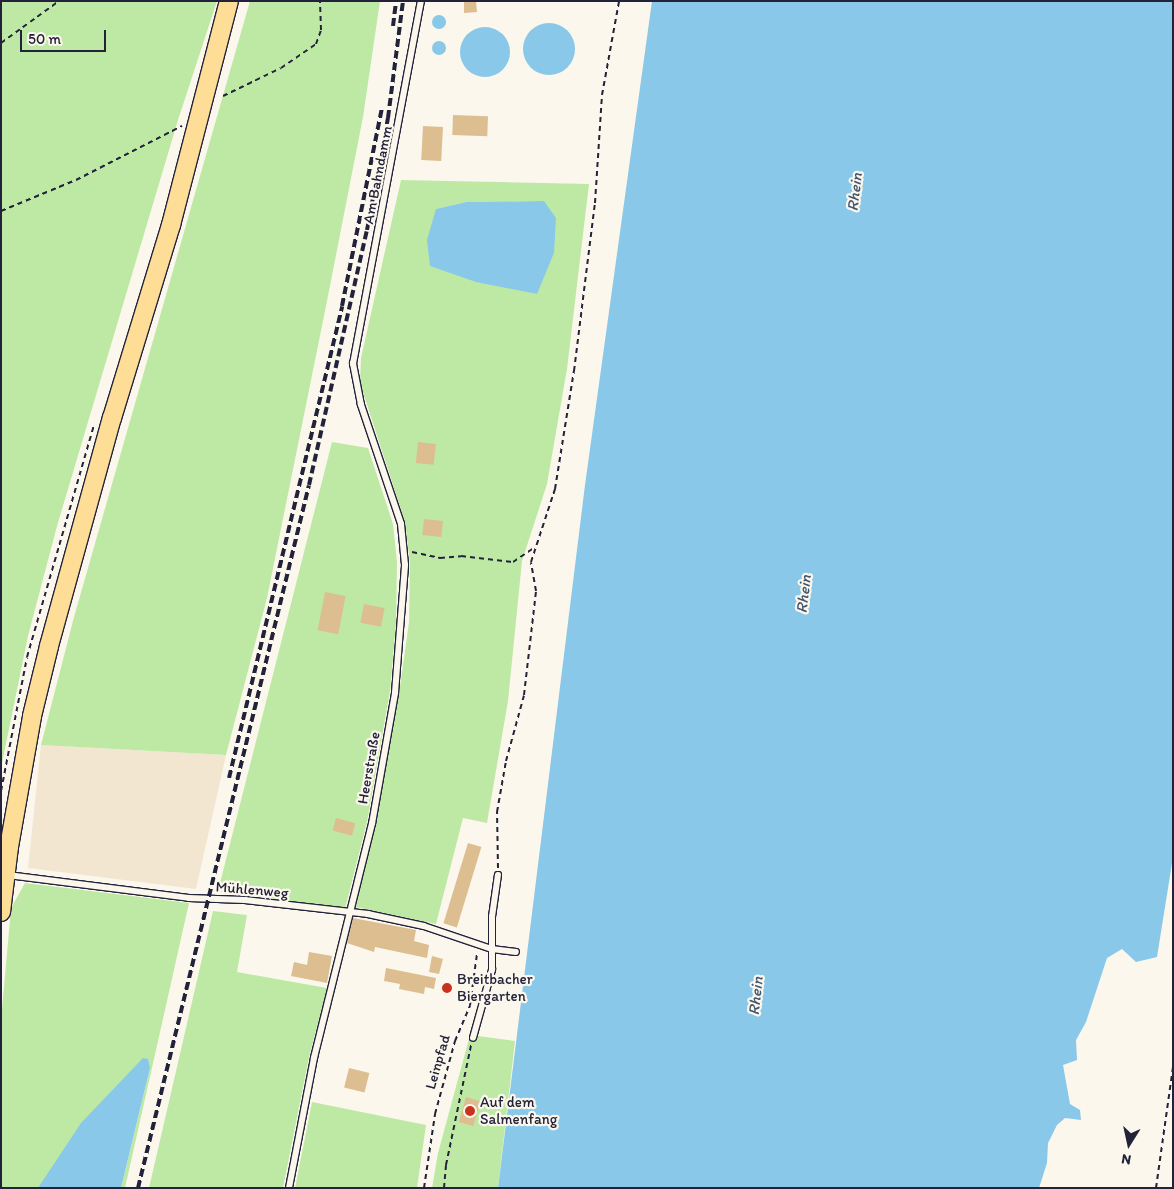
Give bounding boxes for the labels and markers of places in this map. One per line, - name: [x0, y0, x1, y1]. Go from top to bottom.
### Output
- place label: Breitbacher Biergarten: [457, 970, 533, 1005]
- marker: Breitbacher Biergarten: [441, 982, 453, 994]
- place label: Auf dem Salmenfang: [480, 1093, 557, 1128]
- marker: Auf dem Salmenfang: [464, 1105, 476, 1117]

